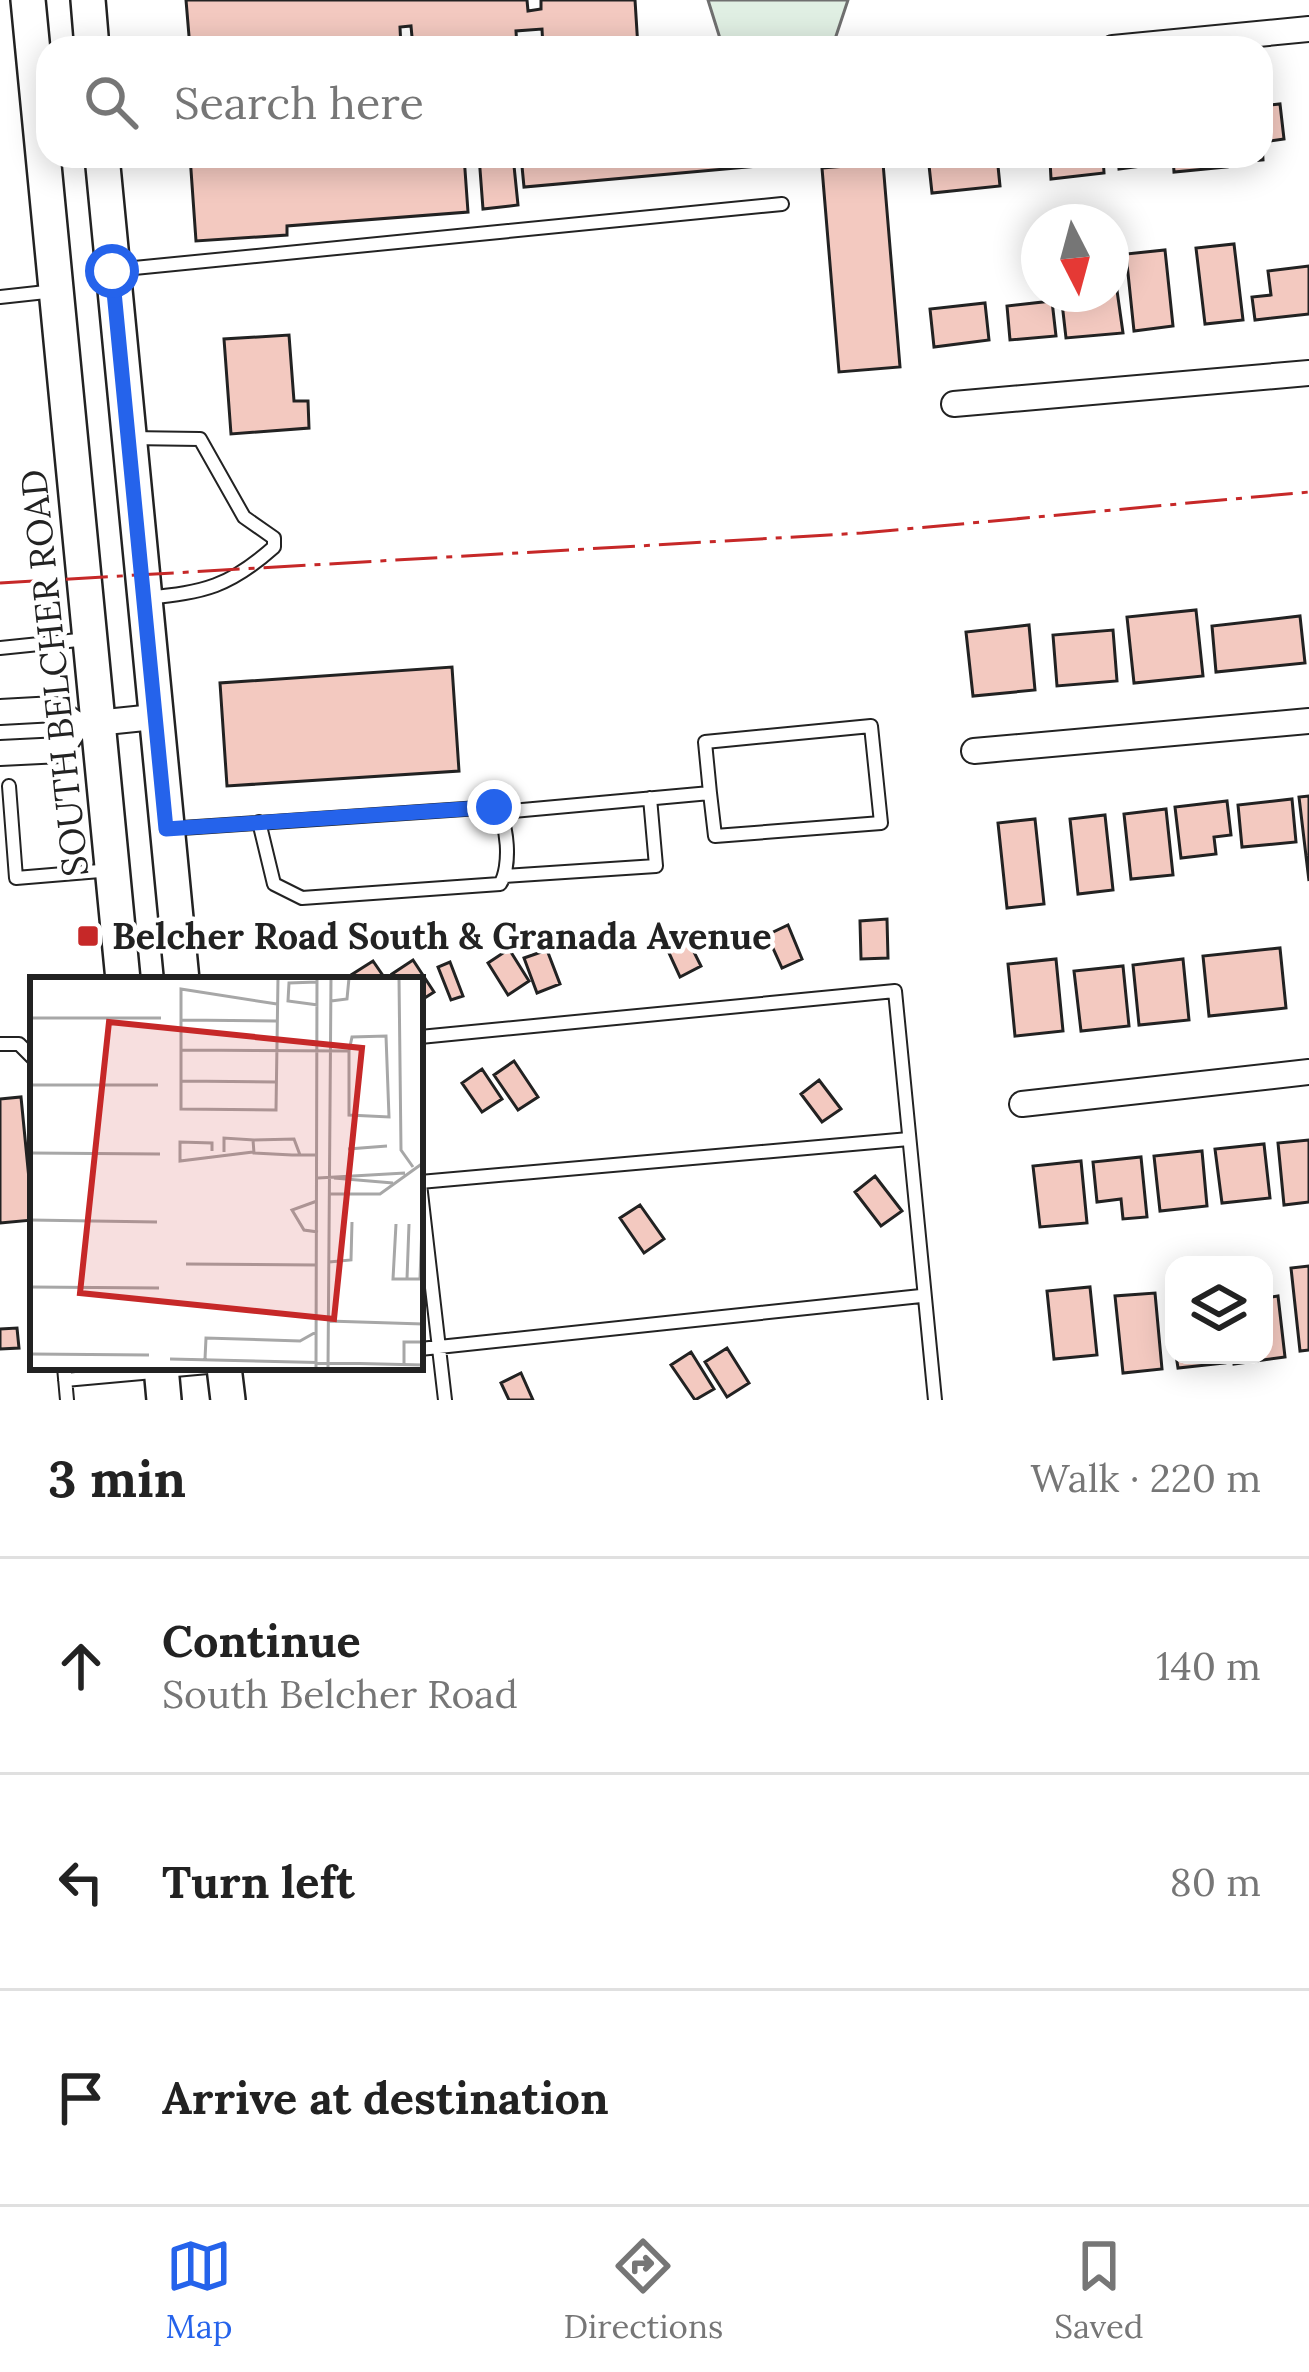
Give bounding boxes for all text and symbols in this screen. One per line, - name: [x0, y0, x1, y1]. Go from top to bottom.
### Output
- search box: [36, 36, 1273, 168]
- icon: search: [78, 69, 144, 135]
- text: Search here: [174, 74, 424, 131]
- north arrow: [1021, 204, 1129, 312]
- route start: [85, 244, 139, 298]
- street label: SOUTH BELCHER ROAD: [10, 467, 98, 879]
- route end: [467, 780, 521, 834]
- place label: Belcher Road South & Granada Avenue: [112, 913, 772, 959]
- marker: Belcher Road South & Granada Avenue: [75, 923, 101, 949]
- inset map: [30, 977, 423, 1370]
- map controls: [1165, 1256, 1273, 1364]
- button: layers: [1165, 1256, 1273, 1364]
- text: 3 min: [48, 1446, 186, 1511]
- text: Walk · 220 m: [1031, 1453, 1261, 1503]
- text: Continue: [162, 1612, 361, 1669]
- icon: ahead: [48, 1633, 114, 1699]
- text: 140 m: [1156, 1641, 1261, 1691]
- text: South Belcher Road: [162, 1669, 518, 1719]
- icon: left: [48, 1849, 114, 1915]
- text: Turn left: [162, 1853, 355, 1910]
- text: 80 m: [1170, 1857, 1261, 1907]
- icon: arrive: [48, 2065, 114, 2131]
- text: Arrive at destination: [162, 2069, 609, 2126]
- tab: Map: [165, 2233, 233, 2347]
- tab: Directions: [564, 2233, 723, 2347]
- tab: Saved: [1054, 2233, 1143, 2347]

